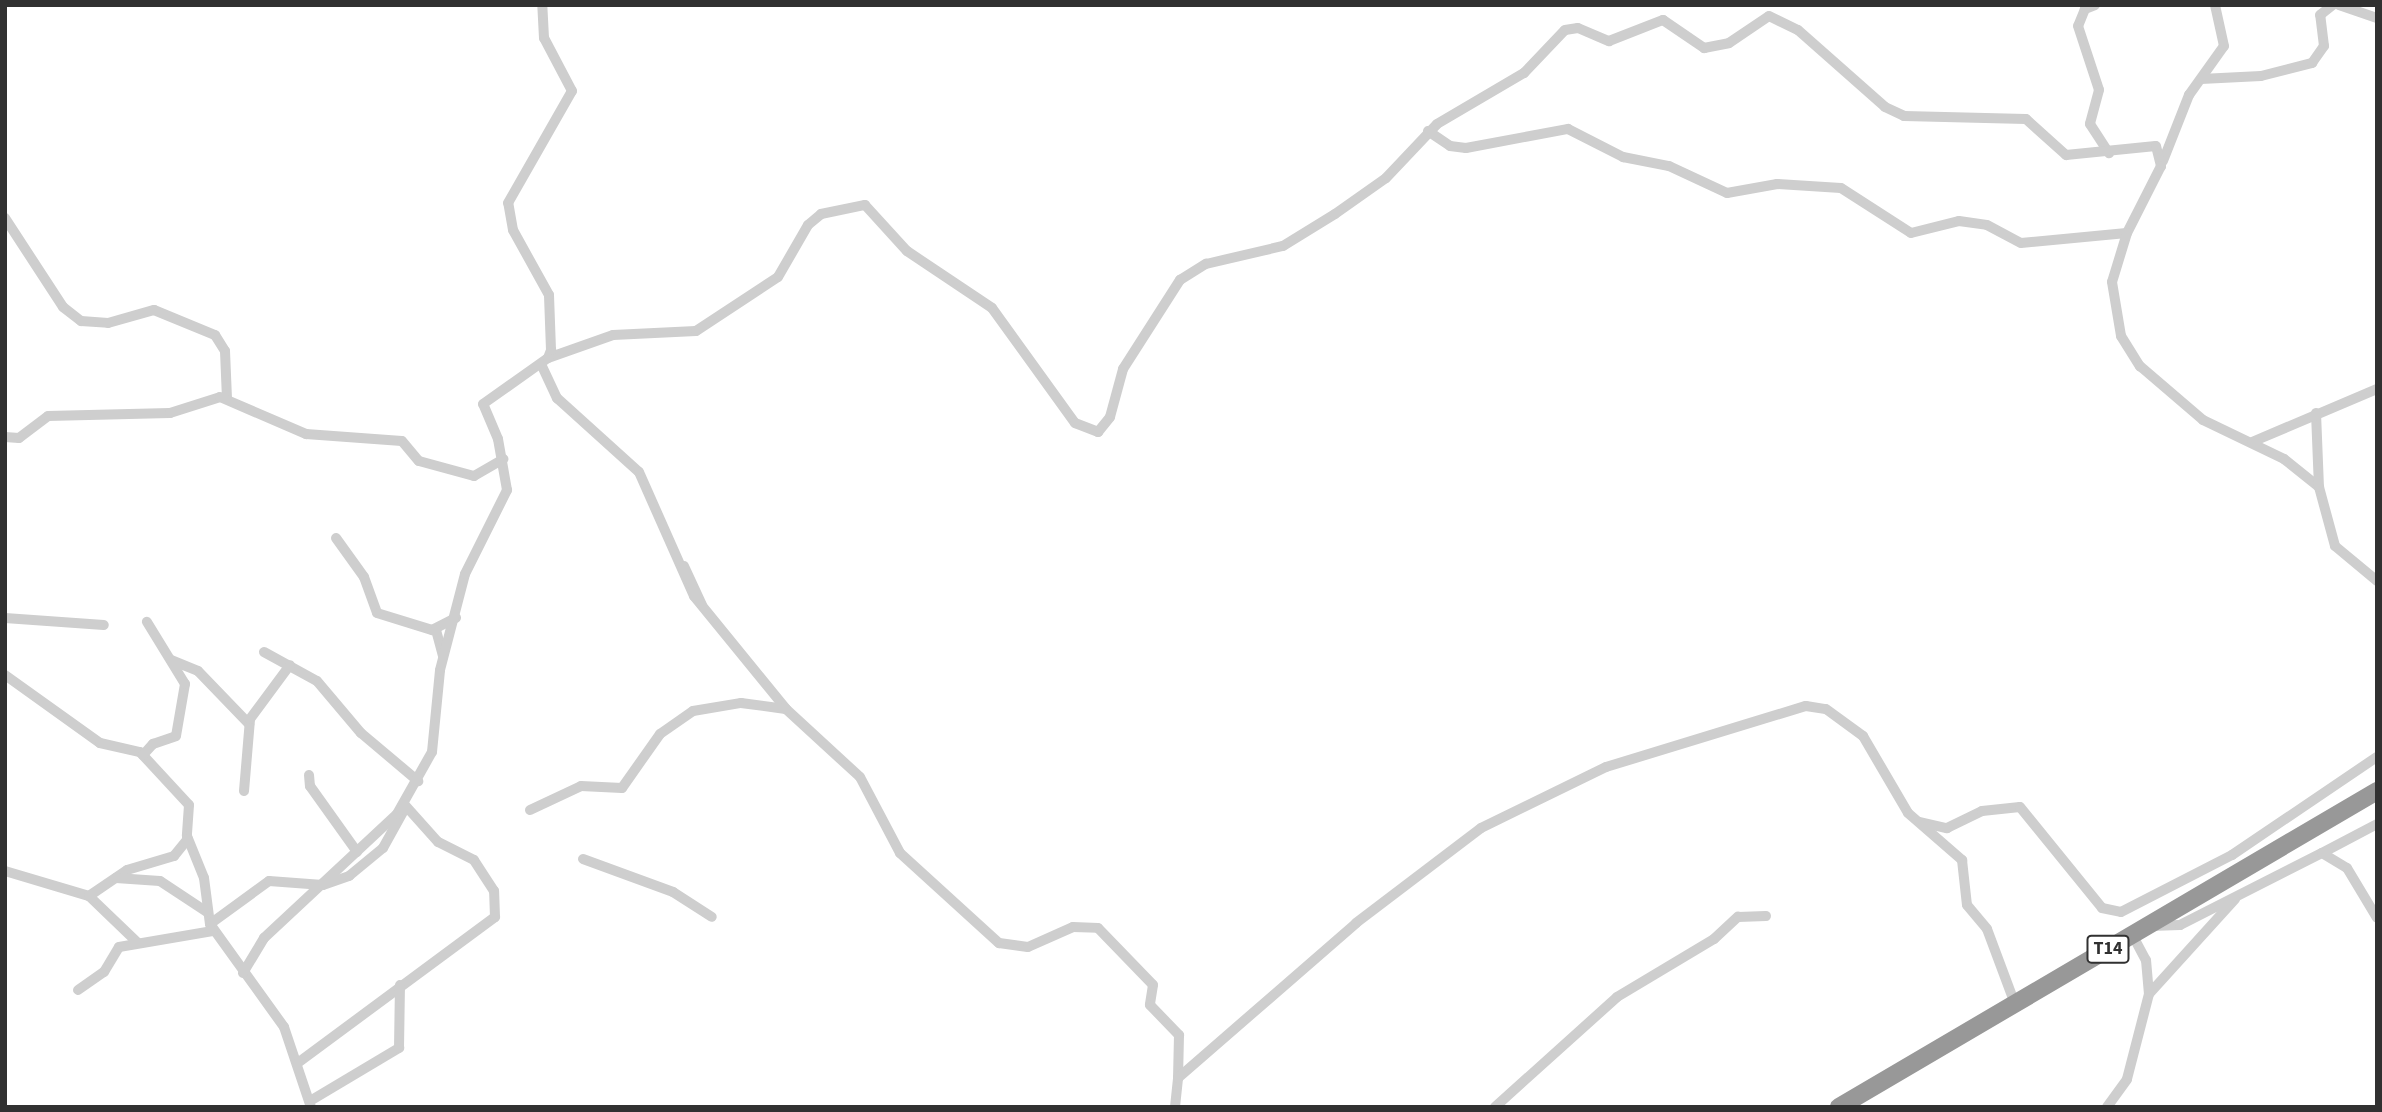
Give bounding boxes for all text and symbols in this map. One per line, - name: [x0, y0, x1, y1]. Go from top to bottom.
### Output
- road number: T14: [2085, 934, 2131, 964]

